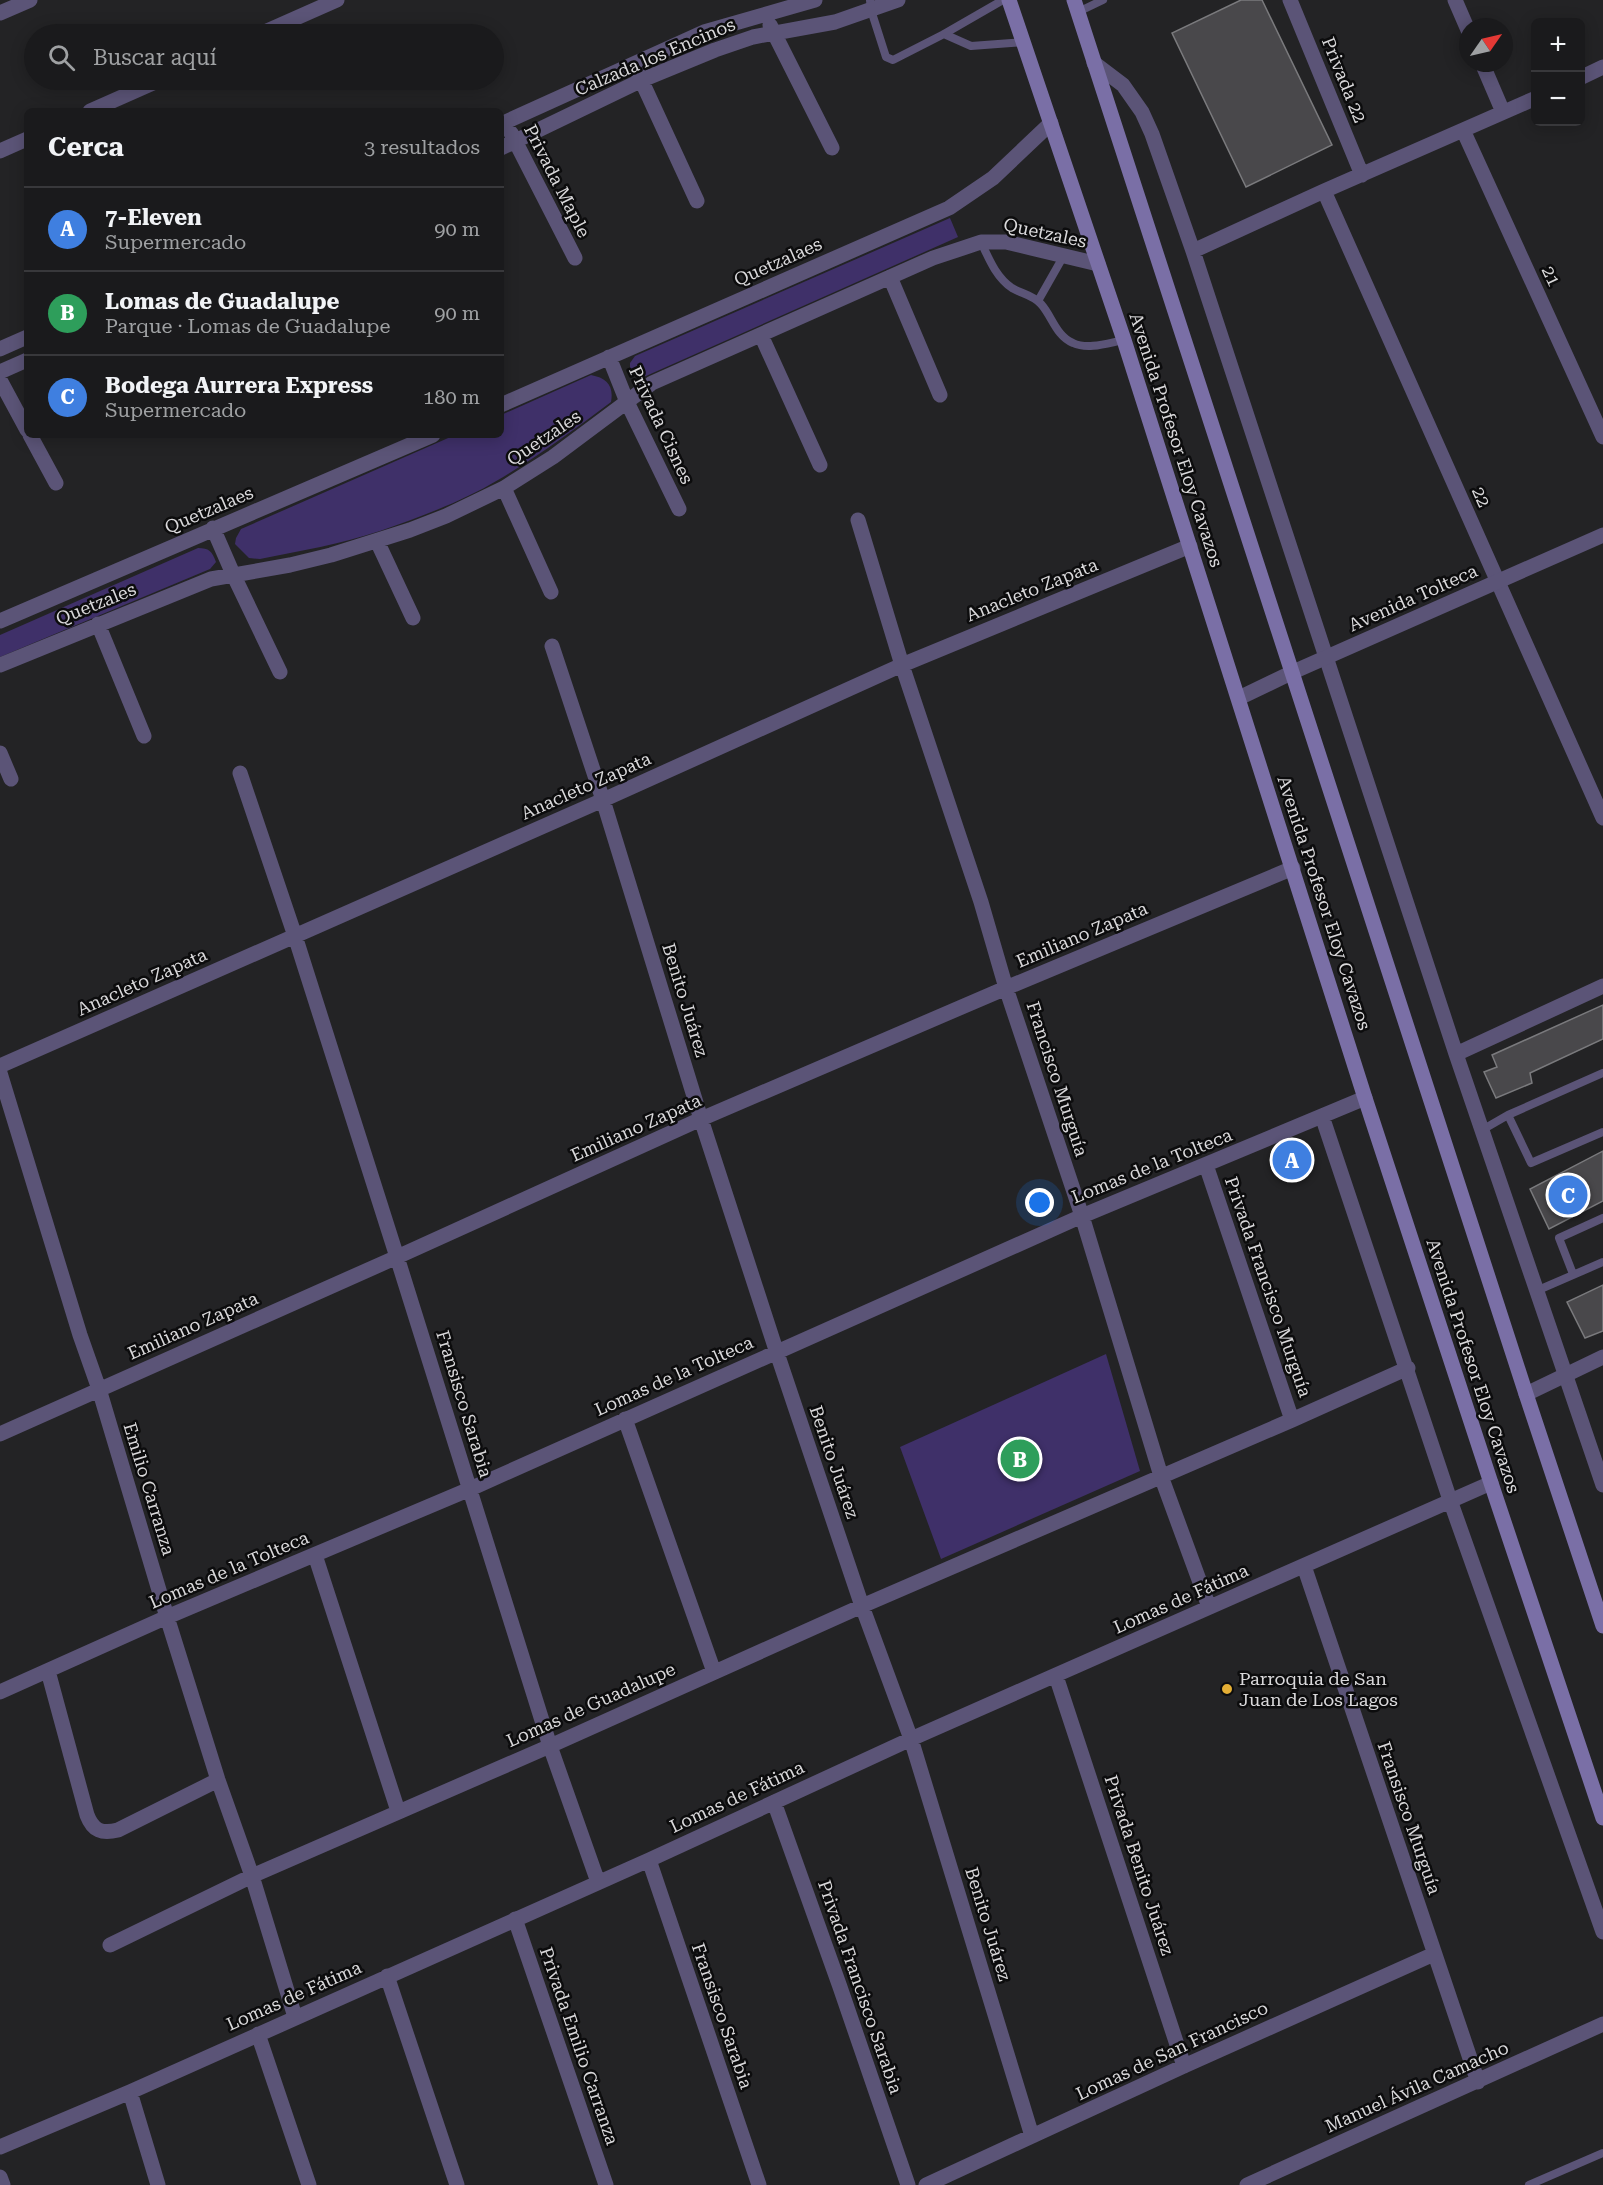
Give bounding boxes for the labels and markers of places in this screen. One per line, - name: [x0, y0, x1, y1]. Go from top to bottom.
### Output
- pin: A: [1272, 1138, 1312, 1182]
- pin: C: [1548, 1172, 1588, 1218]
- pin: B: [1000, 1436, 1040, 1482]
- place label: Parroquia de San Juan de Los Lagos: [1239, 1668, 1398, 1710]
- marker: Parroquia de San Juan de Los Lagos: [1220, 1682, 1234, 1696]

